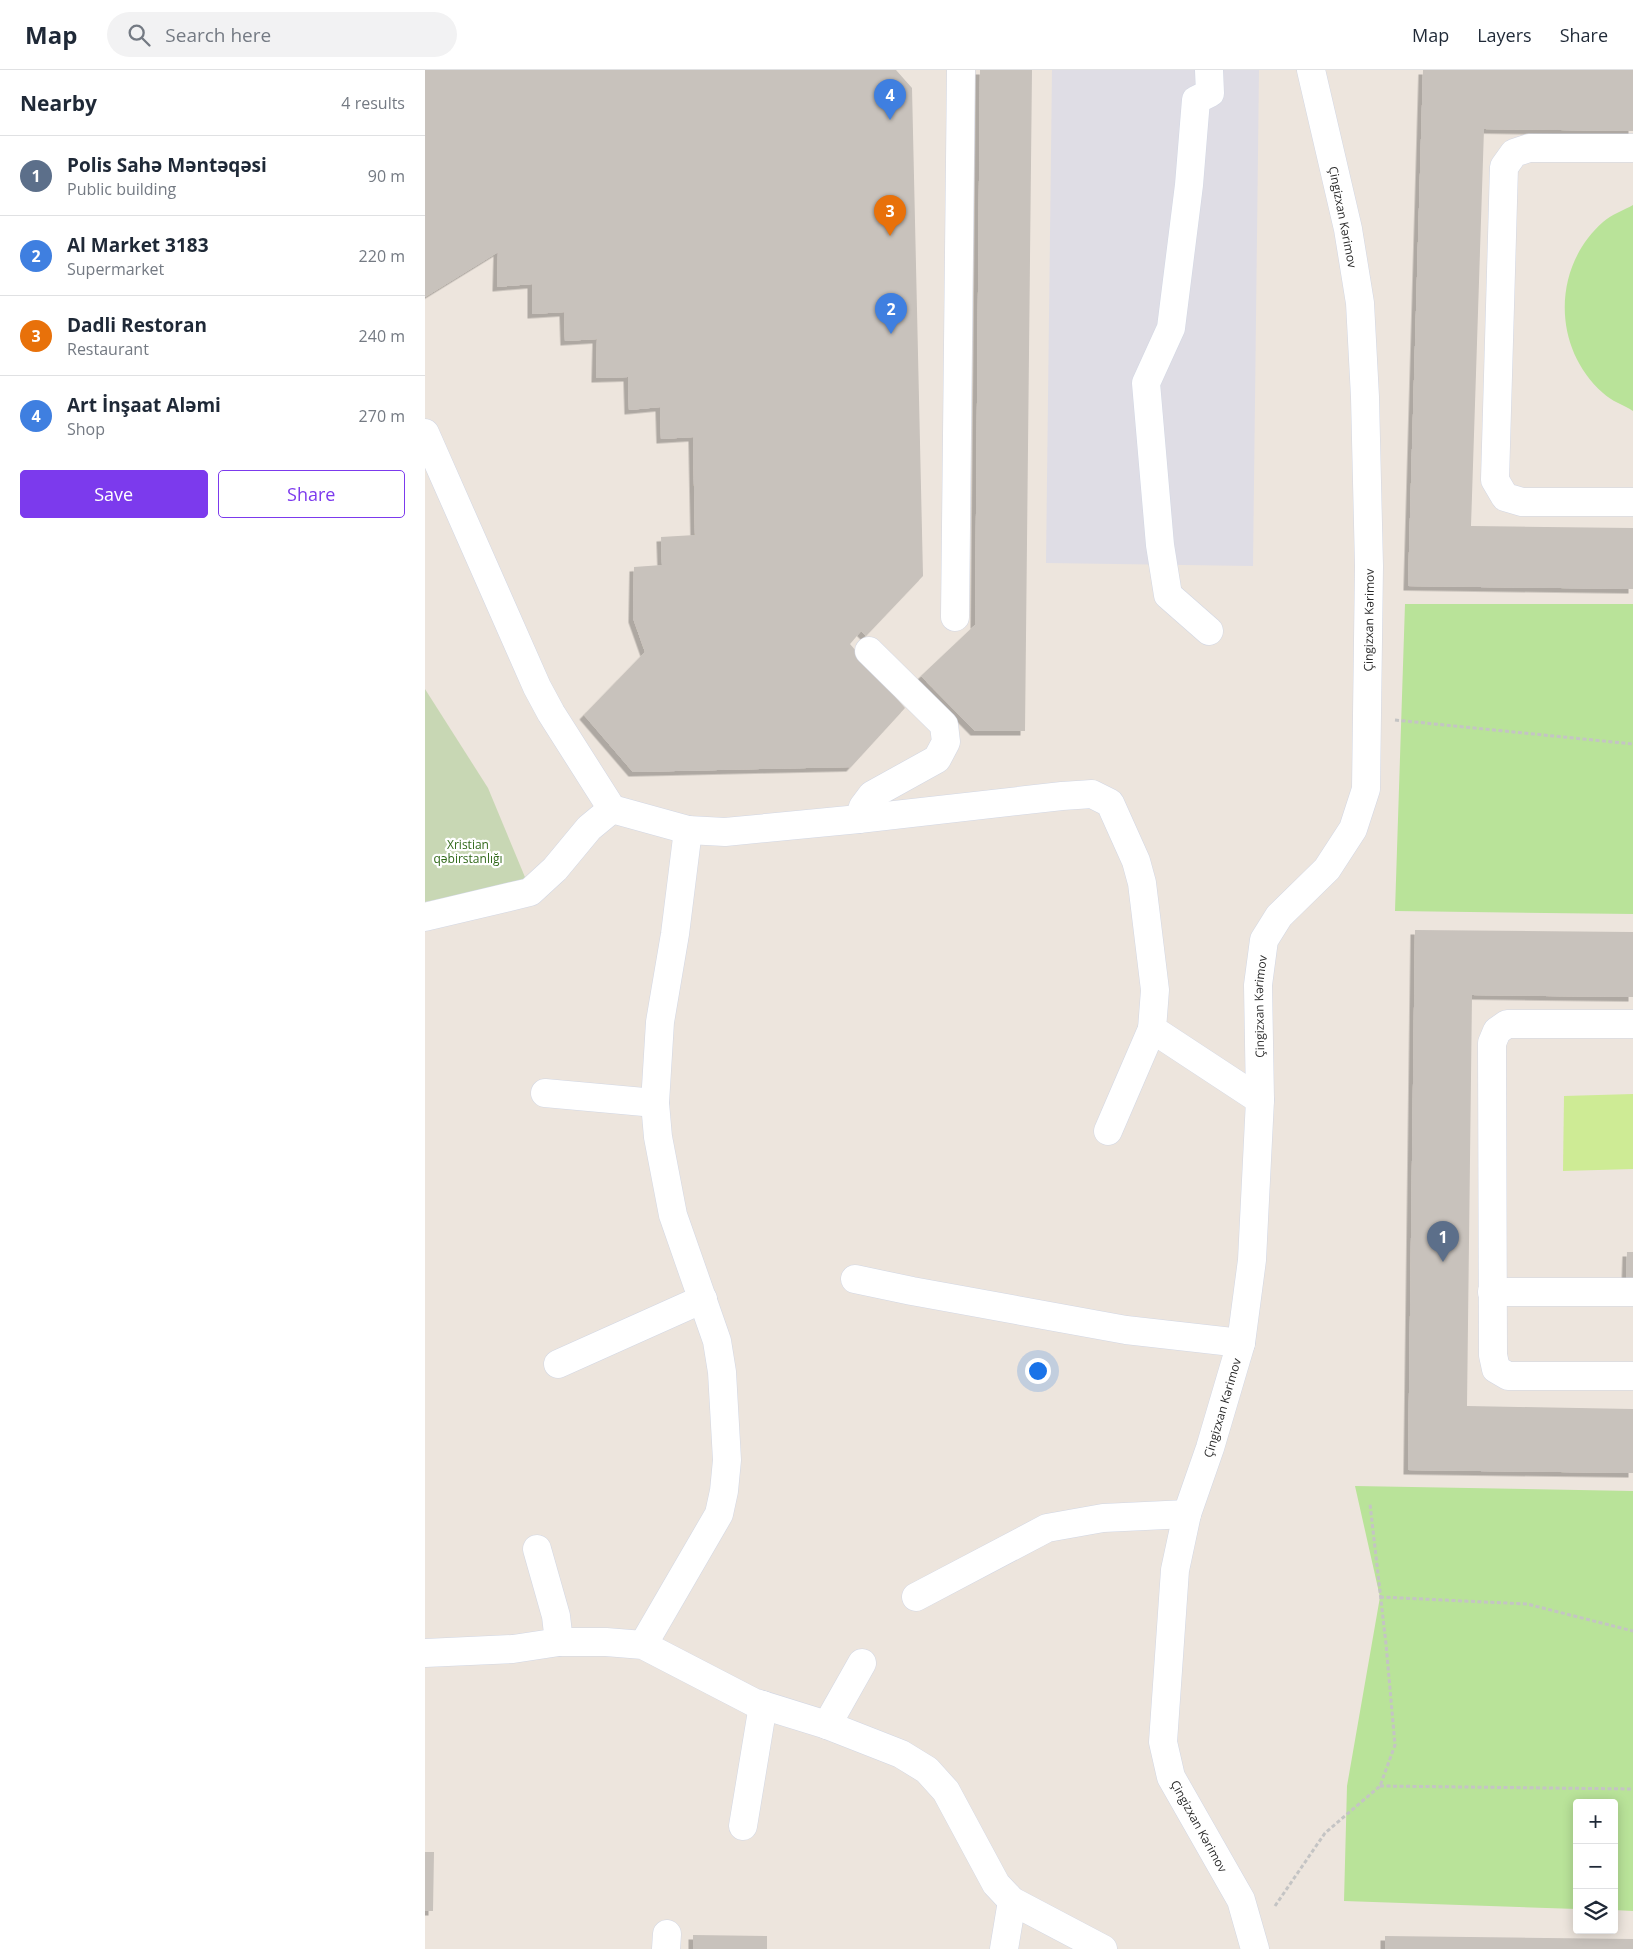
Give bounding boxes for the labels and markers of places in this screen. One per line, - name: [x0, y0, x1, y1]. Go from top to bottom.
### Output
- pin: 4: [874, 79, 906, 120]
- pin: 3: [874, 195, 906, 236]
- pin: 2: [875, 293, 907, 334]
- pin: 1: [1427, 1221, 1459, 1262]

